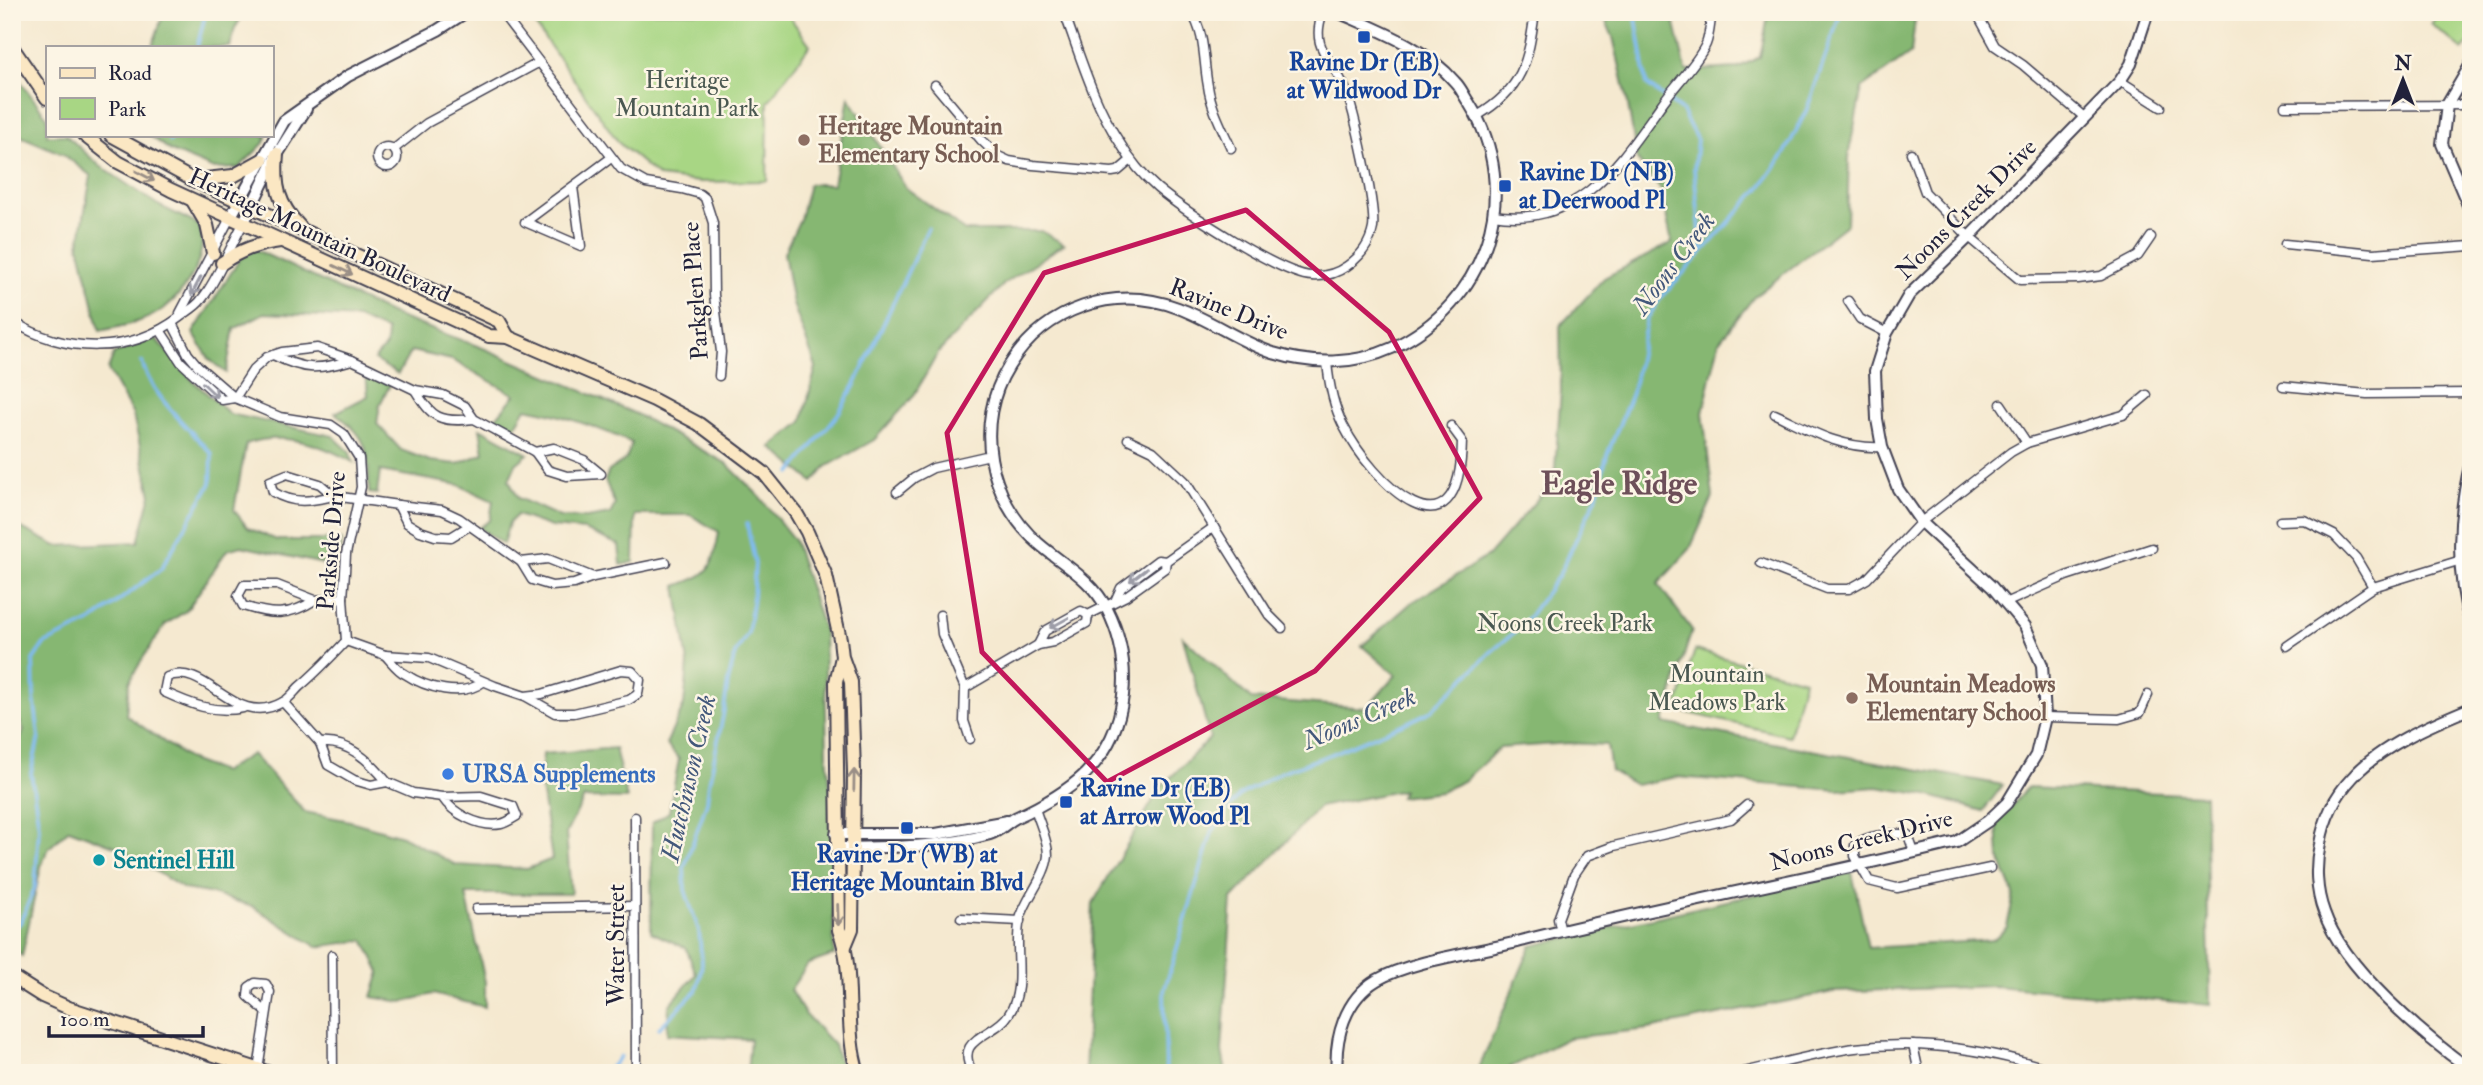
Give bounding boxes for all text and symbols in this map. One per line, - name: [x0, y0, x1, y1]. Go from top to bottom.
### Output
- marker: Ravine Dr (EB) at Wildwood Dr: [1356, 29, 1372, 45]
- legend: [46, 46, 273, 136]
- north arrow: [2368, 46, 2438, 116]
- place label: Ravine Dr (EB) at Wildwood Dr: [1287, 47, 1442, 106]
- text: N: [2393, 52, 2412, 76]
- text: Road: [108, 60, 153, 87]
- park label: Heritage Mountain Park: [615, 65, 760, 124]
- text: Park: [108, 96, 146, 123]
- place label: Heritage Mountain Elementary School: [818, 111, 1003, 170]
- marker: Heritage Mountain Elementary School: [796, 132, 812, 148]
- street label: Noons Creek Drive: [1889, 132, 2044, 287]
- place label: Ravine Dr (NB) at Deerwood Pl: [1519, 157, 1674, 216]
- street label: Heritage Mountain Boulevard: [184, 161, 456, 310]
- one-way arrow: [134, 169, 154, 183]
- marker: Ravine Dr (NB) at Deerwood Pl: [1497, 178, 1513, 194]
- water label: Noons Creek: [1624, 206, 1723, 323]
- street label: Parkglen Place: [675, 221, 716, 361]
- one-way arrow: [331, 264, 353, 277]
- street label: Ravine Drive: [1165, 272, 1293, 347]
- one-way arrow: [189, 276, 203, 296]
- one-way arrow: [202, 381, 219, 398]
- district label: Eagle Ridge: [1541, 464, 1698, 504]
- street label: Parkside Drive: [310, 470, 353, 612]
- one-way arrow: [1129, 568, 1148, 582]
- park label: Noons Creek Park: [1477, 608, 1654, 639]
- one-way arrow: [1050, 616, 1070, 630]
- park label: Mountain Meadows Park: [1648, 659, 1786, 718]
- place label: Mountain Meadows Elementary School: [1865, 669, 2055, 728]
- water label: Noons Creek: [1296, 681, 1421, 758]
- marker: Mountain Meadows Elementary School: [1844, 690, 1860, 706]
- water label: Hutchinson Creek: [654, 692, 724, 866]
- place label: URSA Supplements: [462, 759, 656, 790]
- marker: URSA Supplements: [440, 766, 456, 782]
- one-way arrow: [847, 768, 861, 791]
- place label: Ravine Dr (EB) at Arrow Wood Pl: [1080, 773, 1250, 832]
- marker: Ravine Dr (EB) at Arrow Wood Pl: [1058, 794, 1074, 810]
- street label: Noons Creek Drive: [1766, 803, 1956, 878]
- marker: Ravine Dr (WB) at Heritage Mountain Blvd: [899, 820, 915, 836]
- place label: Ravine Dr (WB) at Heritage Mountain Blvd: [790, 839, 1024, 898]
- place label: Sentinel Hill: [113, 845, 236, 876]
- marker: Sentinel Hill: [91, 852, 107, 868]
- street label: Water Street: [601, 884, 632, 1007]
- one-way arrow: [832, 903, 845, 926]
- scale bar: [49, 994, 203, 1038]
- text: 100 m: [60, 1006, 110, 1033]

